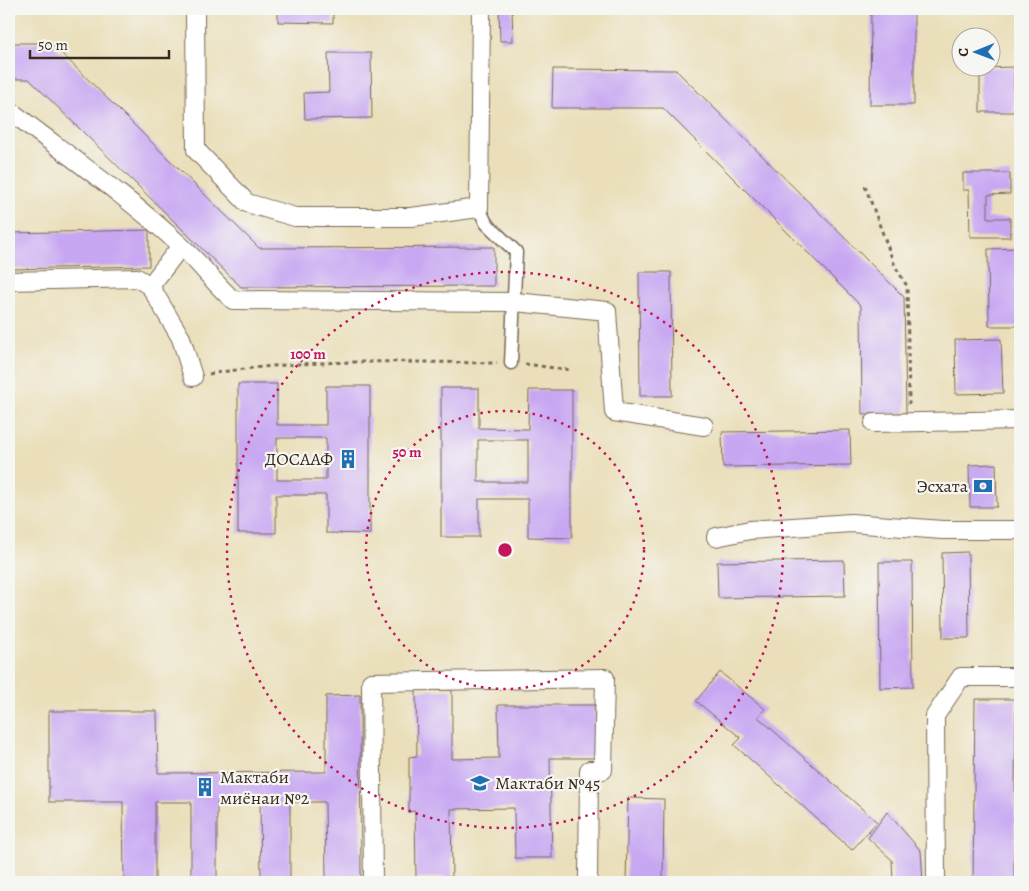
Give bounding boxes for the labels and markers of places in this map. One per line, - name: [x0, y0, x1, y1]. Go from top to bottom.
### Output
- place label: ДОСААФ: [265, 447, 333, 471]
- building icon: ДОСААФ: [337, 448, 359, 470]
- place label: Эсхата: [916, 474, 969, 498]
- bank icon: Эсхата: [972, 475, 994, 497]
- centre of rings: [496, 541, 514, 559]
- place label: Мактаби миёнаи №2: [220, 765, 310, 810]
- place label: Мактаби №45: [495, 771, 601, 795]
- school or university icon: Мактаби №45: [469, 772, 491, 794]
- building icon: Мактаби миёнаи №2: [194, 776, 216, 798]

